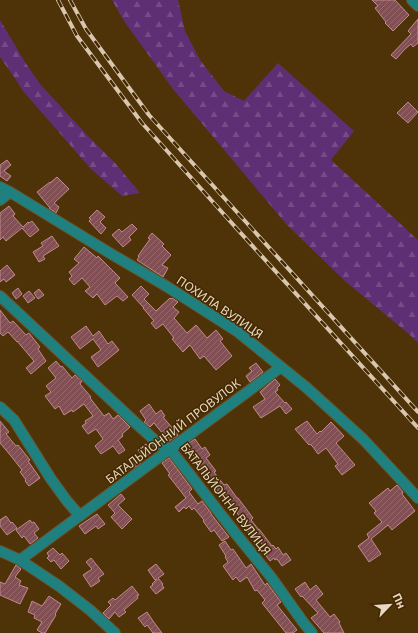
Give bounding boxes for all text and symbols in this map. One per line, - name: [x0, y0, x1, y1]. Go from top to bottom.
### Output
- street label: ПОХИЛА ВУЛИЦЯ: [173, 272, 267, 342]
- street label: БАТАЛЬЙОННИЙ ПРОВУЛОК: [102, 374, 244, 487]
- street label: БАТАЛЬЙОННА ВУЛИЦЯ: [177, 439, 275, 559]
- north arrow: [370, 585, 410, 625]
- text: Пн: [389, 590, 410, 611]

